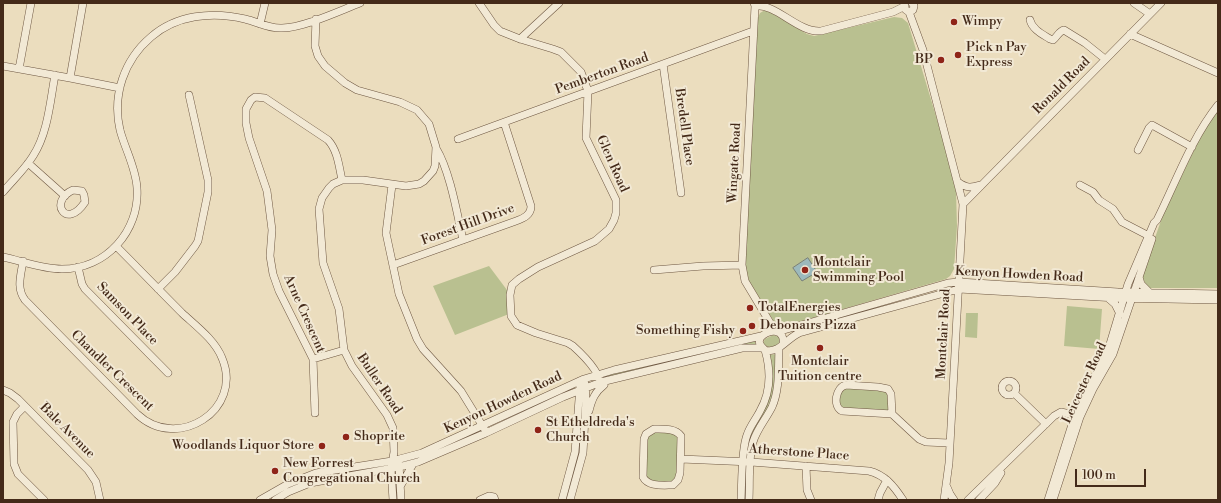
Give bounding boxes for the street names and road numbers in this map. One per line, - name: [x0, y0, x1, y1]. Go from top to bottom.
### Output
- street label: Pemberton Road: [553, 50, 651, 98]
- street label: Ronald Road: [1030, 54, 1094, 118]
- street label: Bredell Place: [671, 87, 697, 167]
- street label: Wingate Road: [725, 122, 745, 204]
- street label: Glen Road: [593, 133, 631, 195]
- street label: Forest Hill Drive: [419, 201, 517, 249]
- street label: Kenyon Howden Road: [954, 264, 1084, 286]
- street label: Arne Crescent: [280, 272, 328, 356]
- street label: Samson Place: [93, 279, 161, 349]
- street label: Montclair Road: [934, 288, 954, 380]
- street label: Chandler Crescent: [67, 327, 157, 415]
- street label: Leicester Road: [1059, 340, 1111, 426]
- street label: Buller Road: [353, 351, 405, 417]
- street label: Kenyon Howden Road: [442, 369, 564, 437]
- street label: Bale Avenue: [36, 400, 98, 462]
- street label: Atherstone Place: [748, 442, 850, 464]

